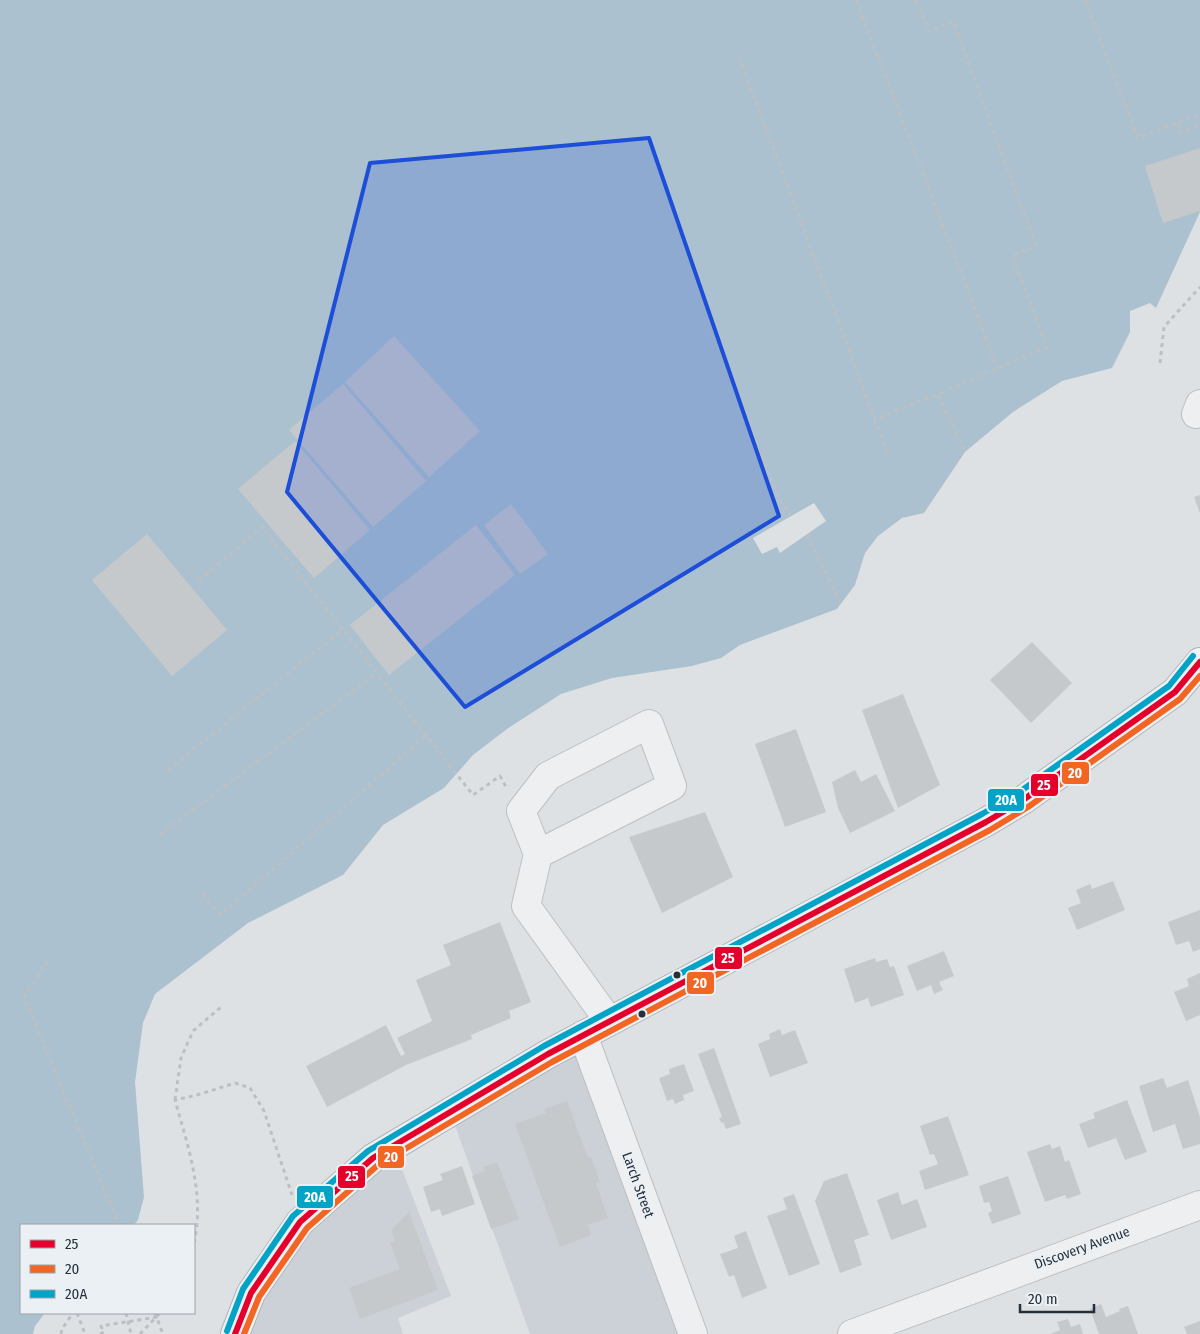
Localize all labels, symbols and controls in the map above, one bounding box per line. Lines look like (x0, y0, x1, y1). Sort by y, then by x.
line badge: 20 (1061, 761, 1090, 785)
text: 20 (1067, 765, 1082, 782)
line badge: 25 (1030, 773, 1059, 797)
text: 25 (1036, 777, 1051, 794)
line badge: 20A (987, 788, 1025, 812)
text: 20A (994, 792, 1017, 809)
line badge: 25 (714, 946, 743, 970)
text: 25 (720, 950, 735, 967)
unlabelled marker (672, 970, 682, 980)
line badge: 20 (686, 971, 715, 995)
text: 20 (692, 975, 707, 992)
unlabelled marker (637, 1009, 647, 1019)
line badge: 20 (377, 1145, 405, 1169)
text: 20 (383, 1149, 398, 1166)
street label: Larch Street (618, 1150, 658, 1221)
line badge: 25 (337, 1165, 366, 1189)
text: 25 (344, 1168, 359, 1185)
line badge: 20A (296, 1185, 334, 1209)
text: 20A (303, 1189, 326, 1206)
street label: Discovery Avenue (1032, 1223, 1132, 1273)
legend (20, 1224, 195, 1314)
text: 25 (65, 1235, 79, 1253)
text: 20 (65, 1260, 79, 1278)
scale bar (1020, 1282, 1094, 1314)
text: 20A (65, 1285, 87, 1303)
text: 20 m (1028, 1290, 1058, 1308)

